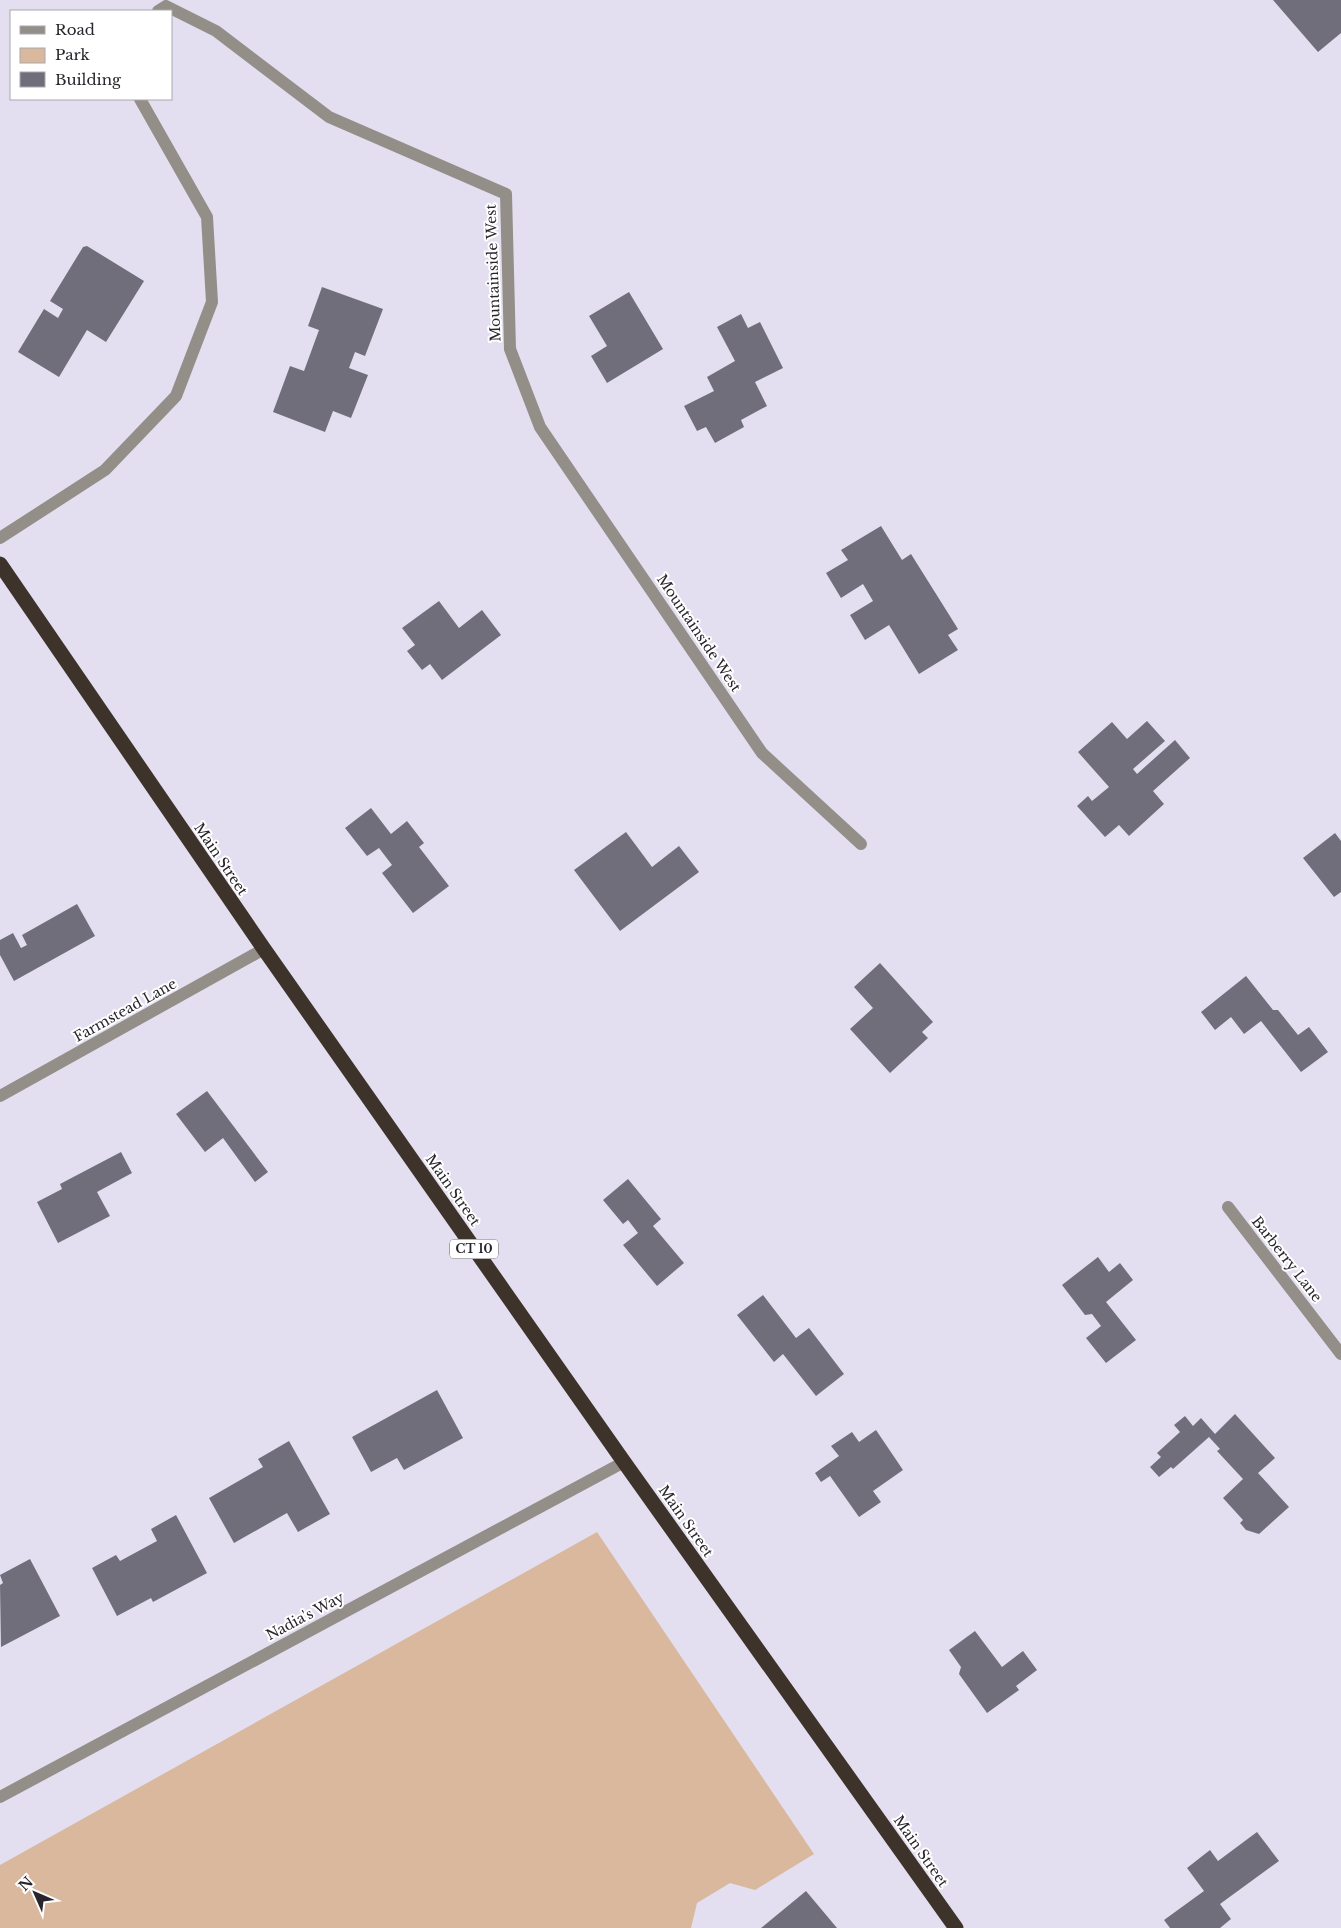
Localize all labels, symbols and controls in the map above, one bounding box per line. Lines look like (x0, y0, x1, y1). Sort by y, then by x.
legend (10, 10, 172, 100)
text: Road (55, 20, 95, 39)
text: Park (55, 45, 91, 64)
text: Building (55, 70, 122, 89)
street label: Mountainside West (482, 203, 504, 342)
street label: Mountainside West (653, 571, 745, 696)
street label: Main Street (190, 819, 252, 899)
street label: Farmstead Lane (70, 974, 180, 1046)
street label: Main Street (422, 1151, 485, 1230)
street label: Barberry Lane (1248, 1213, 1326, 1305)
road number: CT 10 (450, 1240, 498, 1258)
street label: Main Street (655, 1482, 718, 1561)
street label: Nadia's Way (263, 1588, 347, 1644)
street label: Main Street (890, 1812, 953, 1891)
north arrow (10, 1868, 60, 1918)
text: N (15, 1873, 37, 1895)

